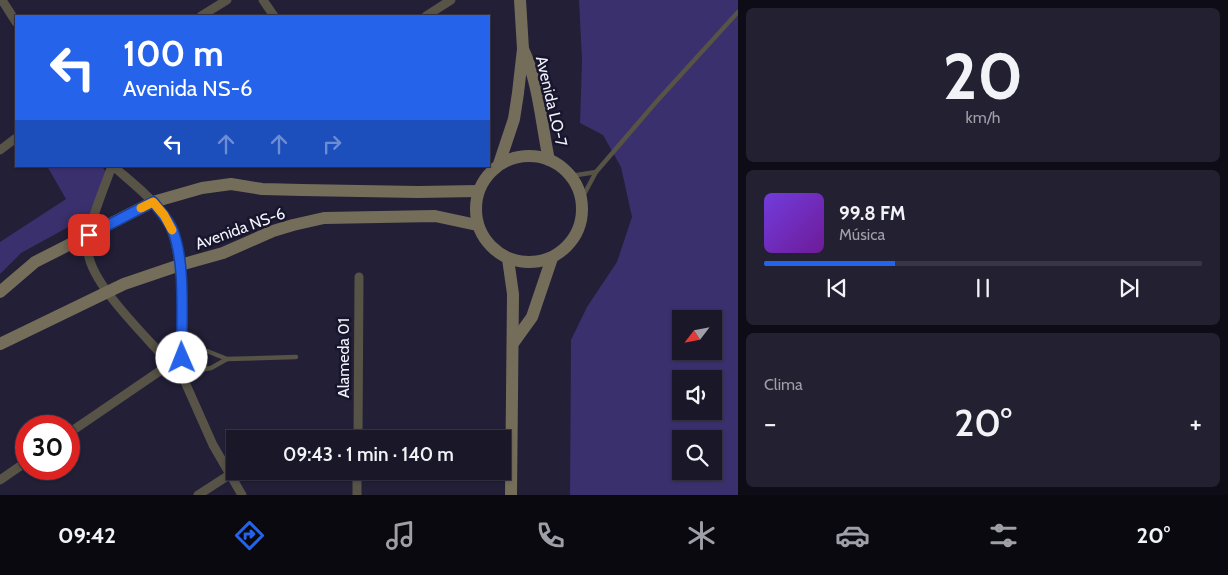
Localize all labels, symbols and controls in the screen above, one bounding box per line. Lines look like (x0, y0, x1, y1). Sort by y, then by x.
text: 100 m (123, 32, 224, 75)
icon: left (40, 35, 105, 100)
text: 20 (943, 36, 1023, 115)
street label: Avenida LO-7 (532, 54, 571, 148)
text: Avenida NS-6 (123, 75, 253, 102)
text: km/h (965, 108, 1001, 127)
icon: left (159, 130, 187, 158)
icon: ahead (212, 130, 240, 158)
icon: ahead (265, 130, 293, 158)
icon: right (318, 130, 346, 158)
text: 99.8 FM (839, 202, 906, 225)
street label: Avenida NS-6 (193, 203, 288, 254)
pin (68, 214, 110, 256)
icon: arrive (75, 221, 103, 249)
text: Música (839, 225, 885, 244)
icon: previous (823, 274, 851, 302)
icon: pause (969, 274, 997, 302)
icon: next (1115, 274, 1143, 302)
north arrow (672, 310, 722, 360)
map controls (672, 310, 722, 480)
street label: Alameda 01 (334, 318, 353, 398)
position arrow (155, 331, 207, 383)
button: sound (672, 370, 722, 420)
text: Clima (764, 375, 803, 394)
text: 20° (954, 399, 1012, 446)
text: − (764, 406, 776, 440)
text: + (1190, 406, 1202, 440)
speed limit sign: 30 (15, 415, 80, 480)
button: search (672, 430, 722, 480)
text: 09:43 · 1 min · 140 m (283, 443, 454, 466)
icon: directions (232, 518, 267, 553)
icon: music (383, 518, 418, 553)
icon: phone (533, 518, 568, 553)
icon: climate (684, 518, 719, 553)
icon: car (835, 518, 870, 553)
icon: filters (986, 518, 1021, 553)
text: 09:42 (58, 522, 116, 549)
text: 20° (1137, 522, 1170, 549)

